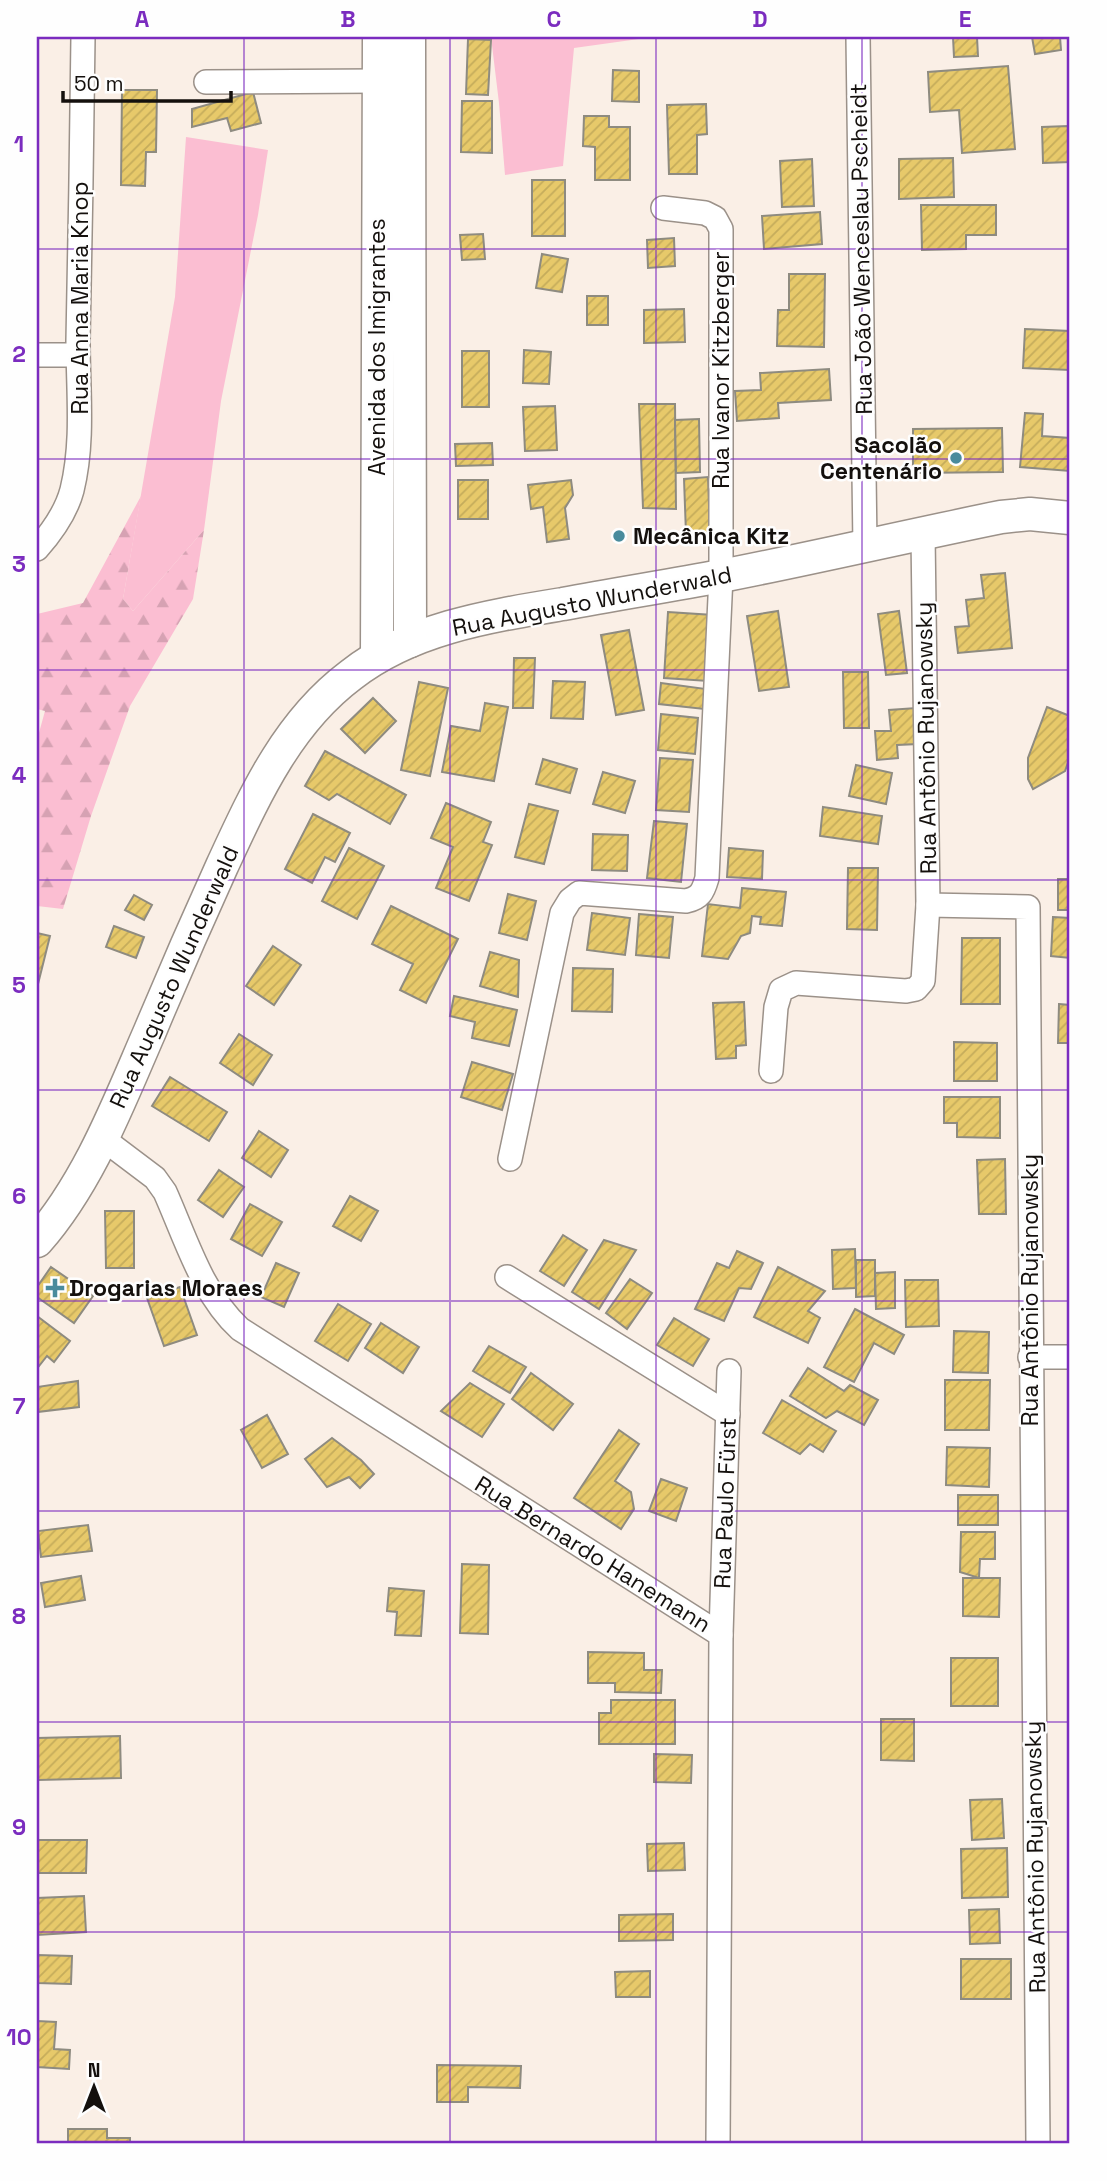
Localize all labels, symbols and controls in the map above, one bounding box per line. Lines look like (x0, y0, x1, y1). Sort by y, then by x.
text: A (135, 4, 150, 34)
text: B (340, 4, 356, 34)
text: C (547, 4, 561, 34)
text: D (752, 4, 768, 34)
text: E (959, 4, 971, 34)
scale bar (63, 60, 231, 104)
text: 50 m (74, 70, 124, 97)
street label: Rua João Wenceslau Pscheidt (843, 83, 879, 415)
text: 1 (14, 129, 24, 159)
street label: Rua Anna Maria Knop (65, 182, 95, 414)
street label: Avenida dos Imigrantes (362, 218, 392, 476)
street label: Rua Ivanor Kitzberger (706, 251, 736, 489)
text: 2 (12, 339, 26, 369)
place label: Sacolão Centenário (820, 430, 942, 486)
marker: Sacolão Centenário (948, 450, 964, 466)
place label: Mecânica Kitz (633, 521, 789, 551)
marker: Mecânica Kitz (611, 528, 627, 544)
text: 3 (12, 549, 26, 579)
street label: Rua Augusto Wunderwald (450, 559, 734, 643)
street label: Rua Antônio Rujanowsky (909, 602, 943, 874)
text: 4 (12, 760, 27, 790)
street label: Rua Augusto Wunderwald (103, 841, 245, 1113)
text: 5 (12, 970, 26, 1000)
street label: Rua Antônio Rujanowsky (1015, 1154, 1045, 1426)
text: 6 (12, 1181, 26, 1211)
place label: Drogarias Moraes (69, 1273, 263, 1303)
marker: Drogarias Moraes (47, 1280, 63, 1296)
text: 7 (13, 1391, 26, 1421)
street label: Rua Paulo Fürst (707, 1417, 743, 1589)
street label: Rua Bernardo Hanemann (469, 1469, 717, 1639)
text: 8 (12, 1601, 26, 1631)
street label: Rua Antônio Rujanowsky (1018, 1721, 1052, 1993)
text: 9 (12, 1812, 26, 1842)
text: 10 (6, 2022, 32, 2052)
north arrow (60, 2052, 130, 2122)
text: N (88, 2058, 100, 2083)

